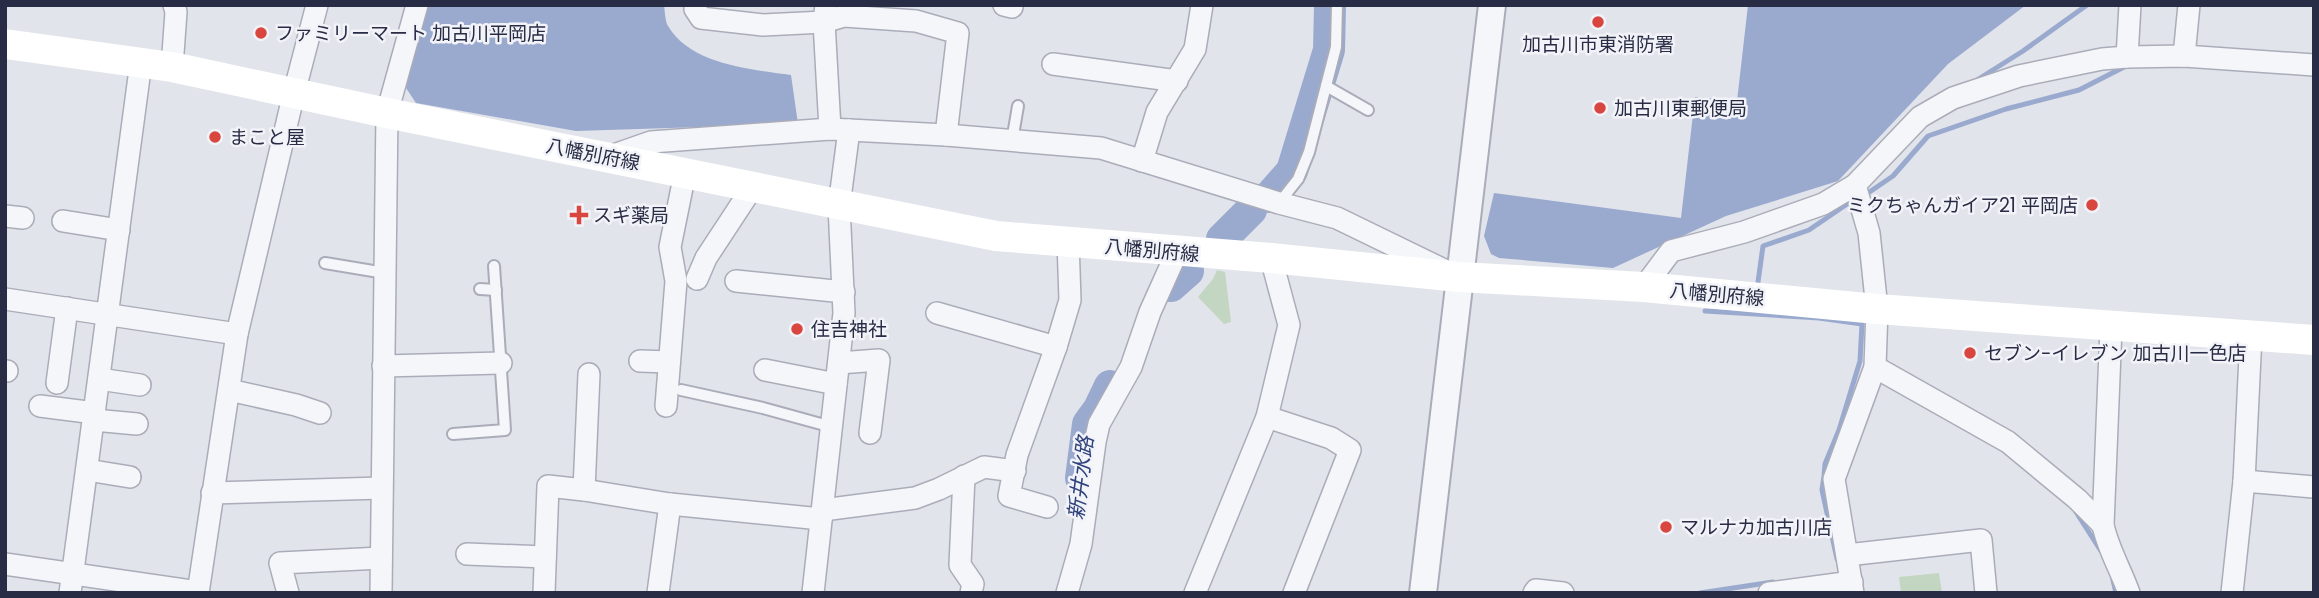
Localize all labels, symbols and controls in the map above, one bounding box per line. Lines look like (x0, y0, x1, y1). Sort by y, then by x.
marker: 加古川市東消防署 (1590, 14, 1606, 30)
place label: ファミリーマート 加古川平岡店 (275, 20, 546, 47)
marker: ファミリーマート 加古川平岡店 (253, 25, 269, 41)
place label: 加古川市東消防署 (1522, 31, 1674, 58)
place label: 加古川東郵便局 (1614, 95, 1747, 122)
marker: 加古川東郵便局 (1592, 100, 1608, 116)
place label: まこと屋 (229, 124, 305, 151)
marker: まこと屋 (207, 129, 223, 145)
street label: 八幡別府線 (544, 132, 642, 177)
place label: ミクちゃんガイア21 平岡店 (1847, 192, 2078, 219)
marker: ミクちゃんガイア21 平岡店 (2084, 197, 2100, 213)
place label: スギ薬局 (593, 202, 669, 229)
marker: スギ薬局 (571, 207, 587, 223)
street label: 八幡別府線 (1103, 233, 1200, 268)
street label: 八幡別府線 (1668, 277, 1765, 312)
place label: 住吉神社 (811, 316, 887, 343)
marker: 住吉神社 (789, 321, 805, 337)
place label: セブン-イレブン 加古川一色店 (1984, 340, 2247, 367)
marker: セブン-イレブン 加古川一色店 (1962, 345, 1978, 361)
water label: 新井水路 (1061, 433, 1100, 521)
place label: マルナカ加古川店 (1680, 514, 1832, 541)
marker: マルナカ加古川店 (1658, 519, 1674, 535)

